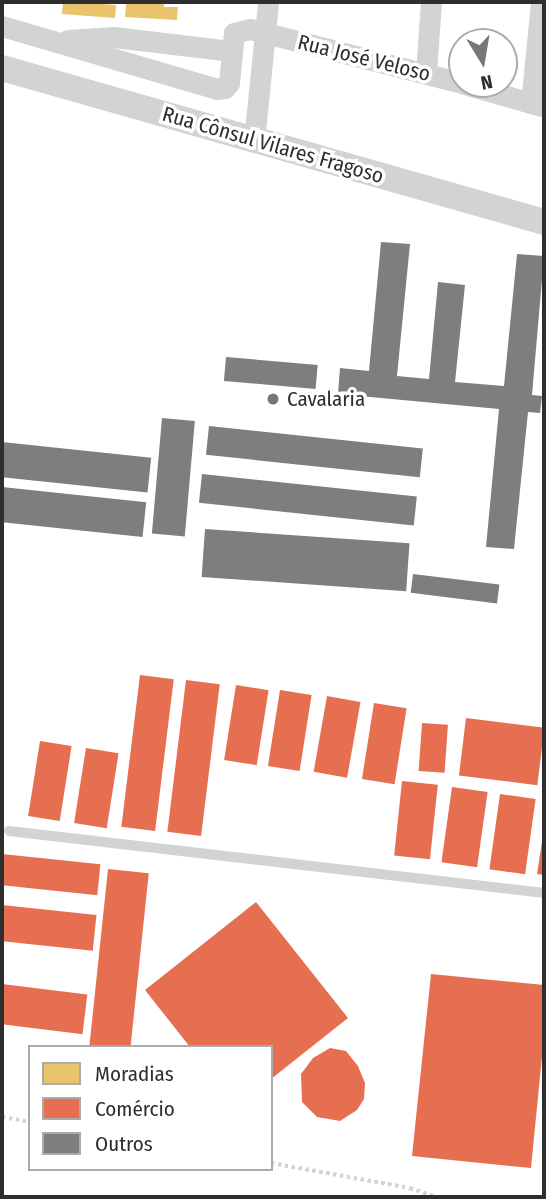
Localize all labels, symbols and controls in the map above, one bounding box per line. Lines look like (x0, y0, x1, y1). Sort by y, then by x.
north arrow (448, 28, 518, 98)
street label: Rua José Veloso (295, 29, 433, 87)
text: N (479, 70, 495, 95)
street label: Rua Cônsul Vilares Fragoso (159, 101, 387, 189)
place label: Cavalaria (287, 386, 365, 412)
marker: Cavalaria (265, 391, 281, 407)
legend (28, 1045, 273, 1171)
text: Moradias (95, 1061, 174, 1087)
text: Comércio (95, 1096, 175, 1122)
text: Outros (95, 1131, 153, 1157)

